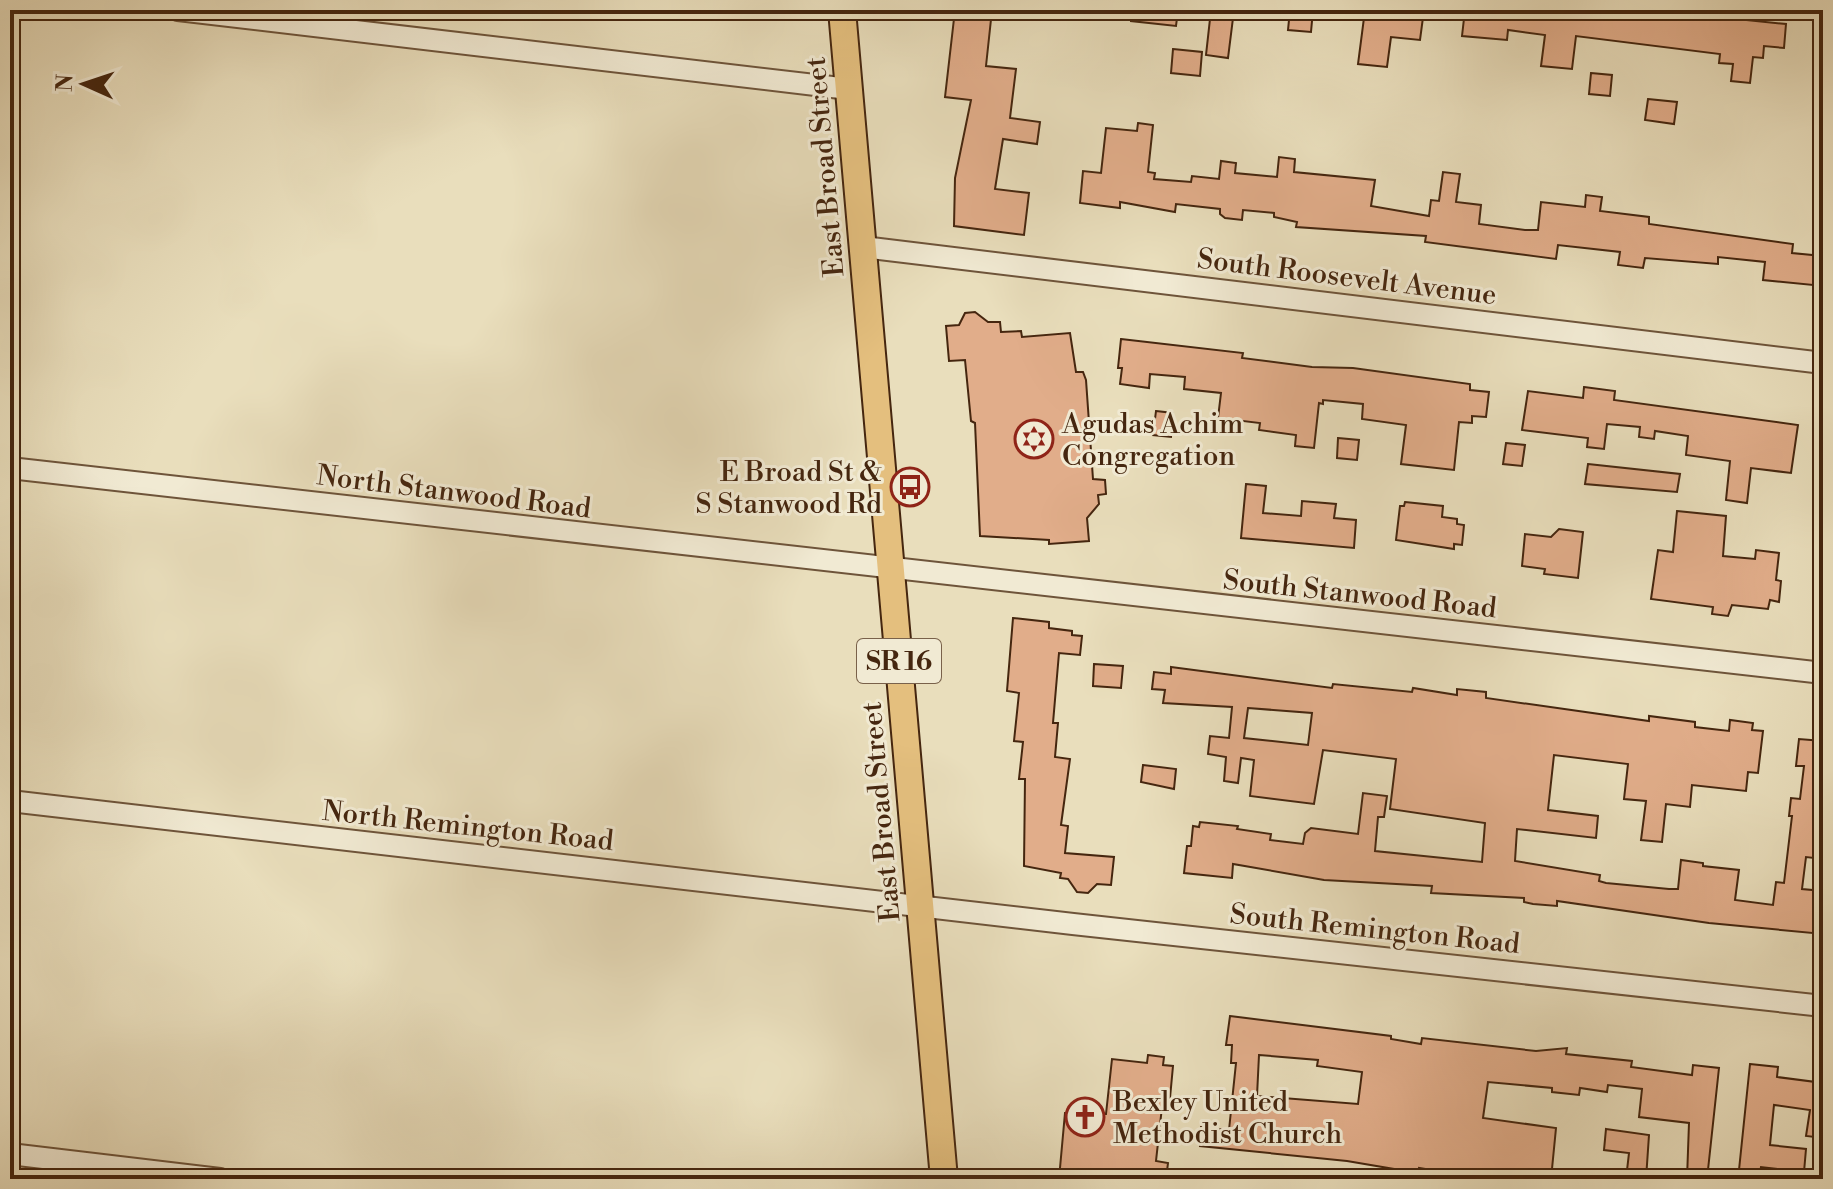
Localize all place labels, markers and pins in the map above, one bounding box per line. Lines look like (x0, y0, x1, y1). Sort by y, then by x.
place label: Agudas Achim Congregation (1061, 407, 1243, 474)
synagogue icon: Agudas Achim Congregation (1013, 418, 1055, 460)
place label: E Broad St & S Stanwood Rd (695, 455, 883, 522)
bus stop icon: E Broad St & S Stanwood Rd (889, 466, 931, 508)
place label: Bexley United Methodist Church (1112, 1085, 1342, 1152)
church icon: Bexley United Methodist Church (1064, 1096, 1106, 1138)

